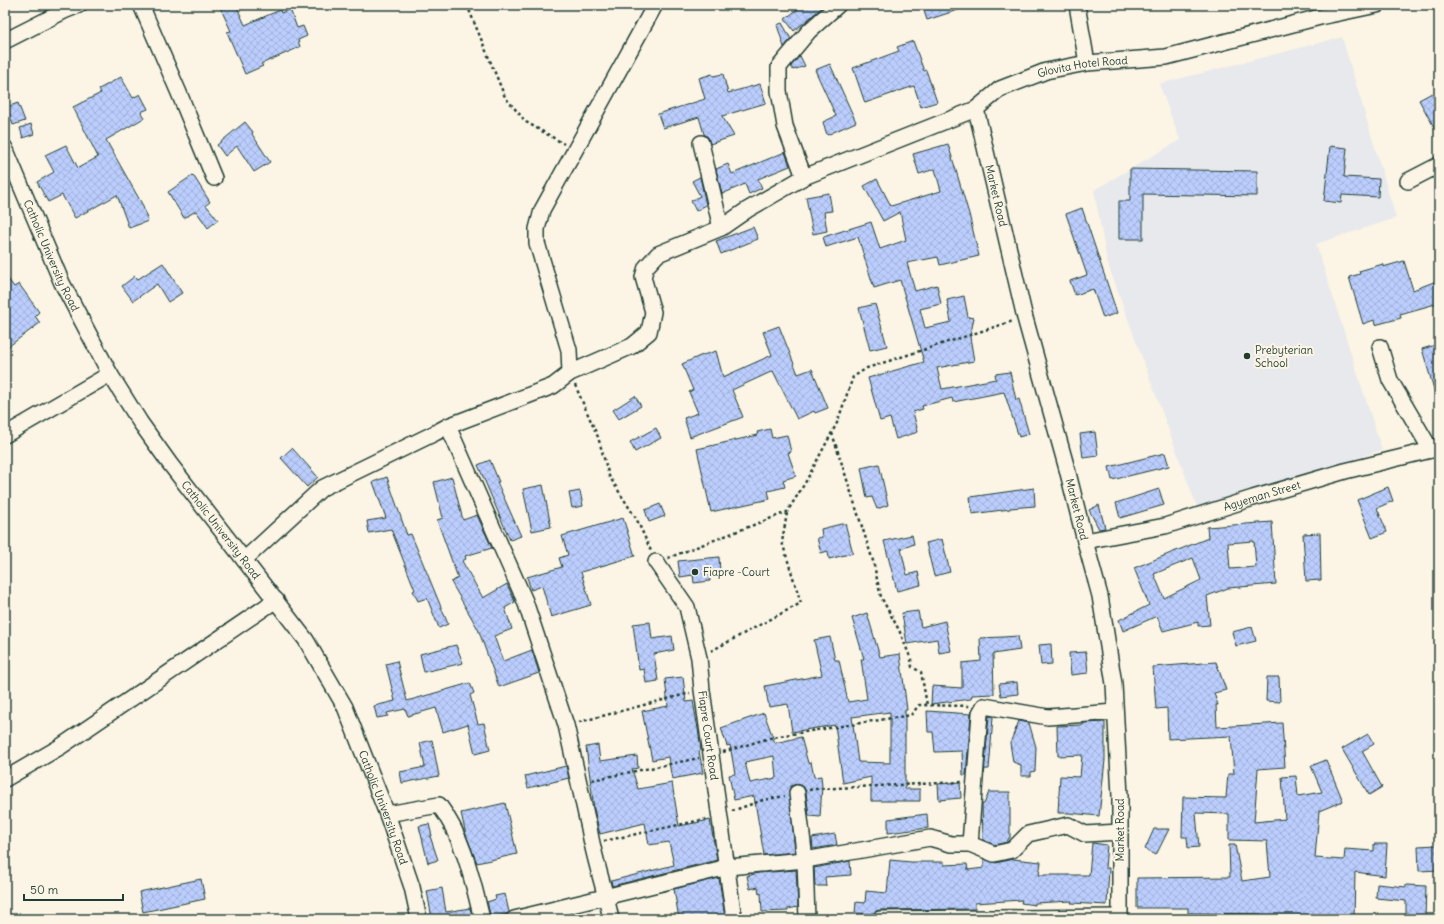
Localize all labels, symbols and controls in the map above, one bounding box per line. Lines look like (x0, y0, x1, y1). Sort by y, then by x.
street label: Glovita Hotel Road (1035, 53, 1129, 81)
street label: Market Road (982, 163, 1010, 229)
street label: Catholic University Road (21, 197, 83, 314)
place label: Prebyterian School (1255, 343, 1313, 370)
marker: Prebyterian School (1242, 351, 1252, 361)
street label: Market Road (1063, 477, 1092, 542)
street label: Agyeman Street (1222, 477, 1302, 514)
street label: Catholic University Road (178, 478, 264, 582)
place label: Fiapre -Court (703, 565, 770, 579)
marker: Fiapre -Court (690, 567, 700, 577)
street label: Fiapre Court Road (695, 690, 722, 782)
street label: Catholic University Road (356, 748, 411, 867)
street label: Market Road (1113, 798, 1127, 862)
scale bar (24, 876, 123, 902)
text: 50 m (30, 882, 59, 897)

